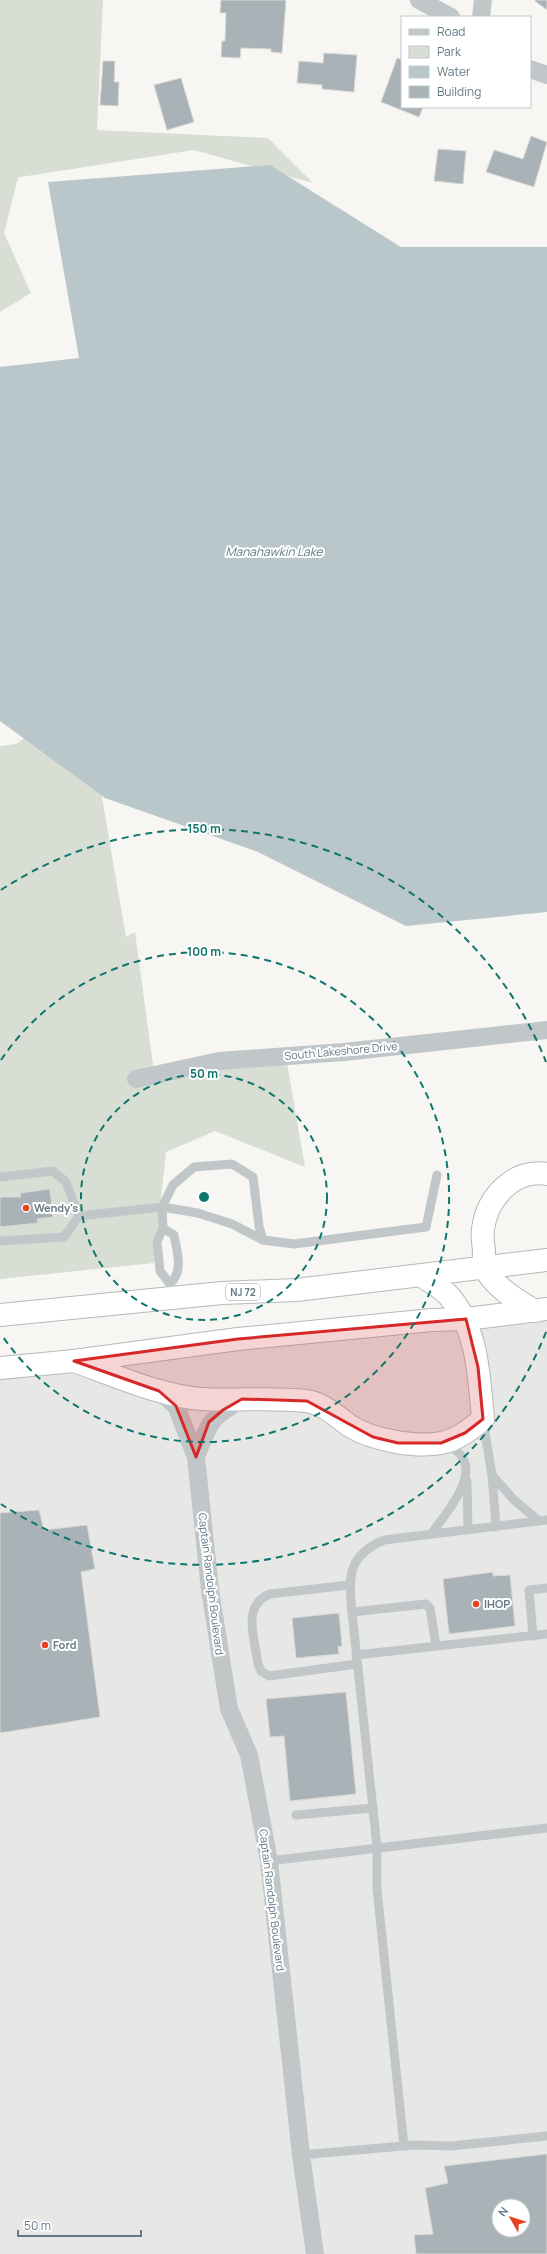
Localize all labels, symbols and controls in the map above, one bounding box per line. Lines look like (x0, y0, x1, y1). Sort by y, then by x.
legend (401, 16, 531, 108)
text: Road (437, 23, 465, 40)
text: Park (437, 43, 462, 60)
text: Water (437, 63, 471, 80)
text: Building (437, 83, 481, 100)
water label: Manahawkin Lake (225, 543, 324, 560)
text: 150 m (187, 820, 221, 837)
text: 100 m (187, 943, 221, 960)
street label: South Lakeshore Drive (284, 1038, 399, 1063)
text: 50 m (190, 1065, 218, 1082)
centre of rings (197, 1190, 211, 1204)
place label: Wendy's (34, 1200, 78, 1215)
marker: Wendy's (21, 1203, 31, 1213)
road number: NJ 72 (226, 1284, 260, 1300)
street label: Captain Randolph Boulevard (195, 1512, 228, 1656)
place label: IHOP (484, 1596, 510, 1611)
marker: IHOP (471, 1599, 481, 1609)
place label: Ford (53, 1637, 77, 1652)
marker: Ford (40, 1640, 50, 1650)
street label: Captain Randolph Boulevard (256, 1828, 289, 1972)
north arrow (491, 2198, 531, 2238)
text: N (495, 2204, 511, 2219)
scale bar (18, 2212, 141, 2238)
text: 50 m (24, 2217, 51, 2234)

